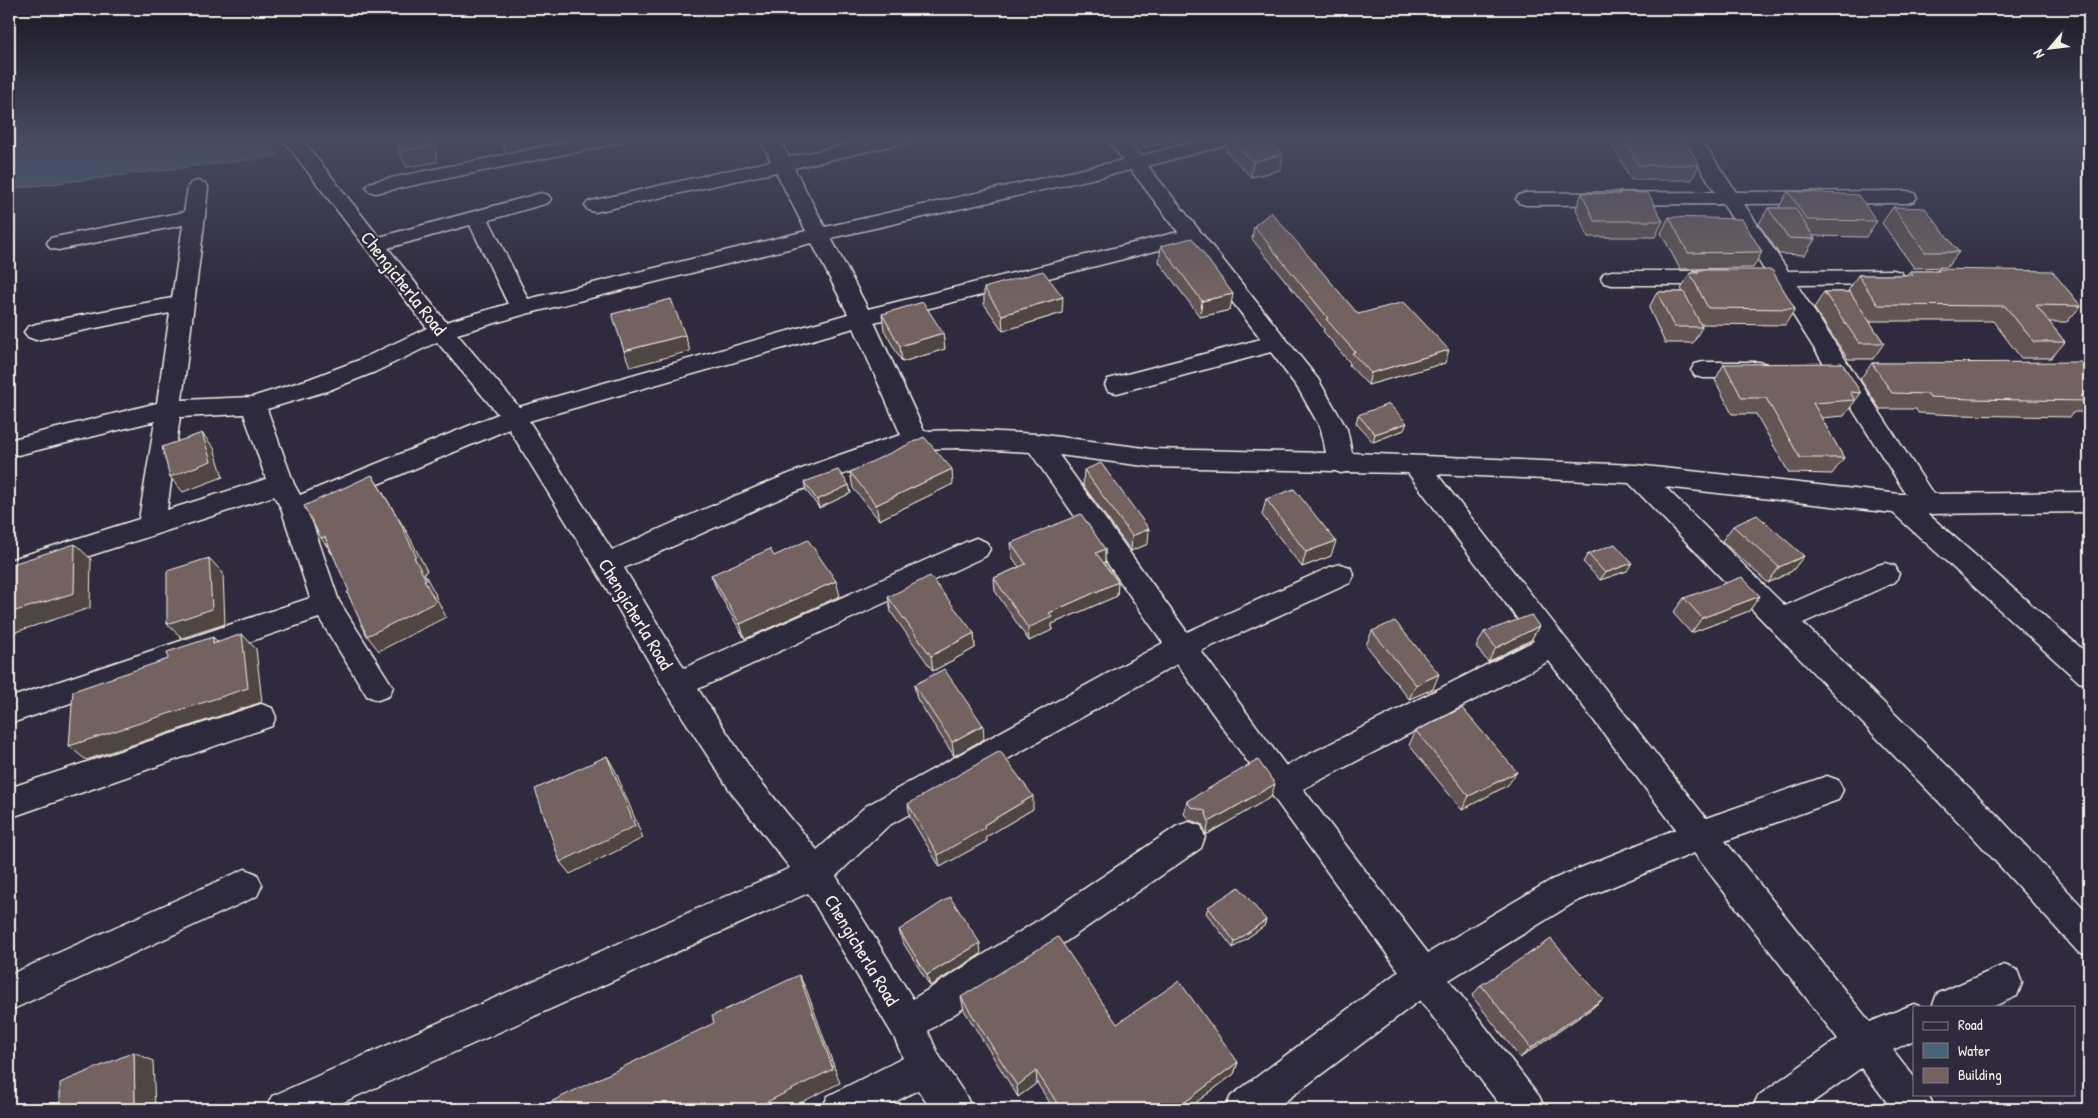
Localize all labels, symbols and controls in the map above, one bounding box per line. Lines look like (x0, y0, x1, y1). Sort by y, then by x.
north arrow (2026, 22, 2076, 72)
text: N (2028, 46, 2048, 62)
street label: Chengicherla Road (355, 226, 453, 341)
street label: Chengicherla Road (593, 554, 680, 675)
street label: Chengicherla Road (819, 890, 906, 1011)
legend (1913, 1006, 2076, 1096)
text: Road (1958, 1014, 1983, 1035)
text: Water (1958, 1040, 1990, 1061)
text: Building (1958, 1064, 2002, 1085)

